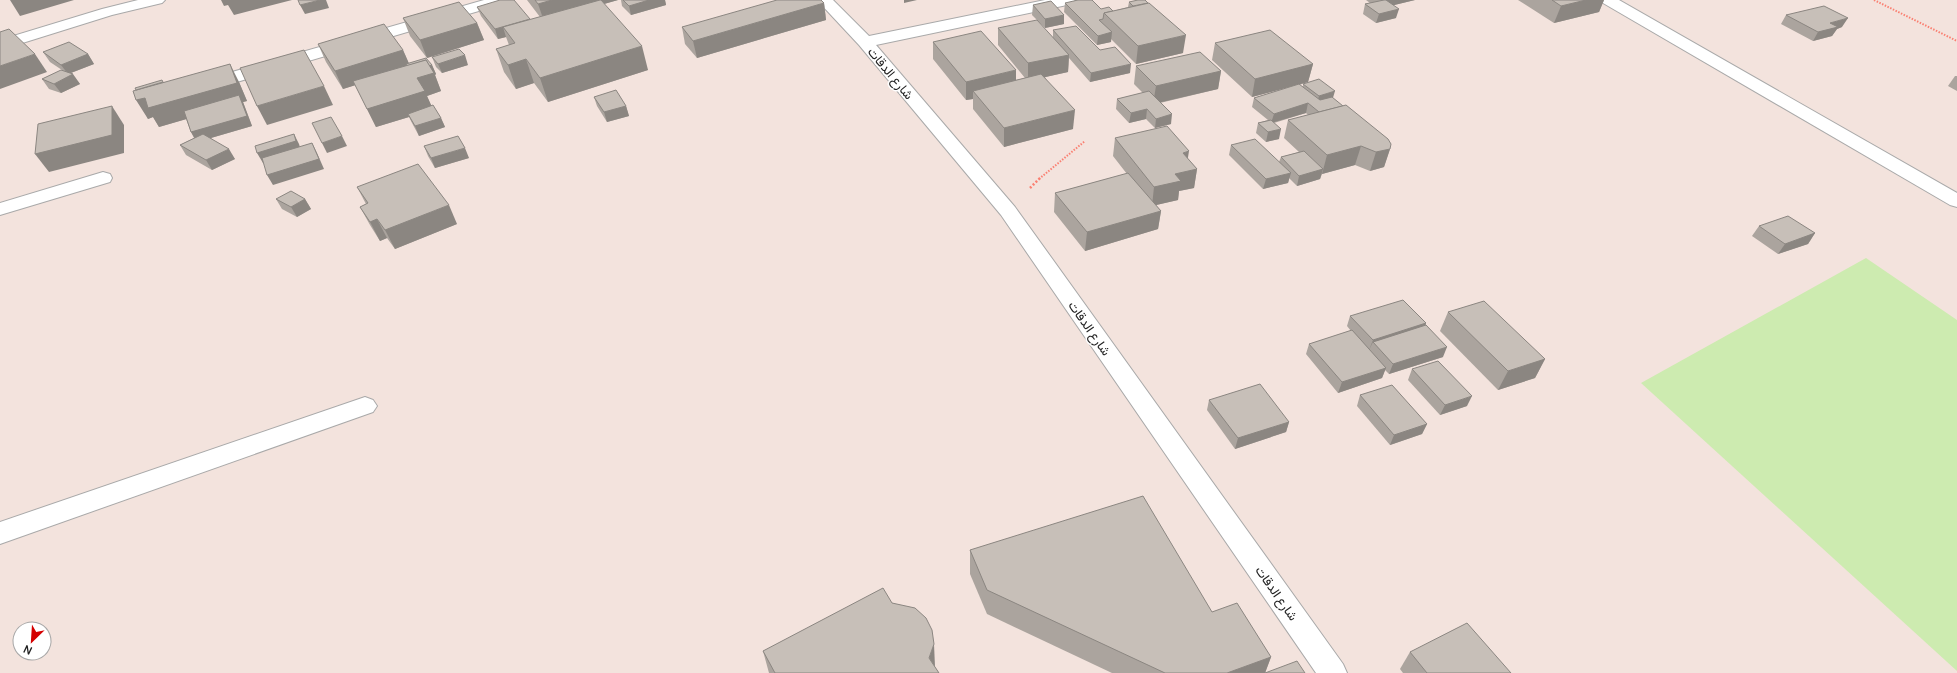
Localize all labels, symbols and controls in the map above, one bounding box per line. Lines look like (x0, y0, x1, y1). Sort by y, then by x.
street label: شارع الدقات (863, 43, 918, 104)
street label: شارع الدقات (1064, 297, 1115, 360)
street label: شارع الدقات (1251, 562, 1302, 625)
north arrow (12, 621, 52, 661)
text: N (21, 642, 34, 659)

